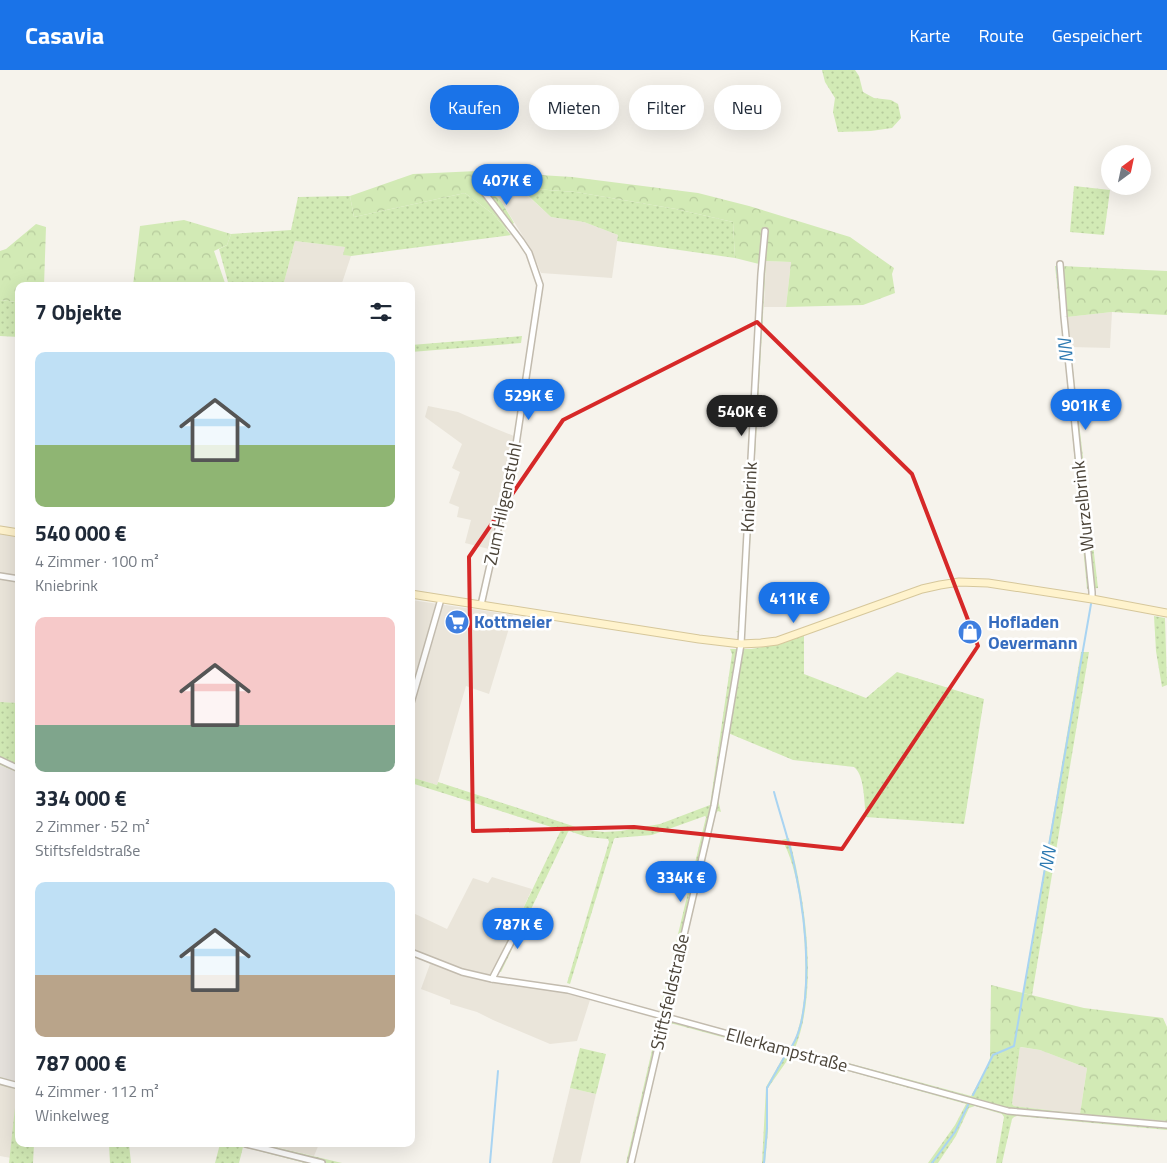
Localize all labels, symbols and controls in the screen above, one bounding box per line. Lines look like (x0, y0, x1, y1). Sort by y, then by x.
text: Casavia (25, 17, 104, 53)
text: Karte (909, 22, 950, 49)
text: Route (978, 22, 1024, 49)
text: Gespeichert (1052, 22, 1142, 49)
chip: Kaufen (430, 85, 519, 130)
chip: Mieten (529, 85, 619, 130)
chip: Filter (629, 85, 704, 130)
chip: Neu (714, 85, 781, 130)
north arrow (1101, 145, 1151, 195)
map controls (1101, 145, 1151, 195)
pin: 407K € (466, 164, 548, 206)
text: 407K € (483, 168, 531, 192)
text: 7 Objekte (35, 296, 122, 328)
icon: filters (367, 298, 395, 326)
water label: NN (1049, 336, 1080, 364)
pin: 529K € (488, 378, 570, 421)
text: 529K € (505, 383, 553, 407)
icon: home (170, 385, 260, 475)
pin: 901K € (1045, 388, 1127, 431)
text: 901K € (1062, 393, 1110, 417)
pin: 540K € (701, 394, 783, 437)
text: 540K € (718, 399, 766, 423)
street label: Zum Hilgenstuhl (476, 440, 529, 568)
street label: Wurzelbrink (1064, 459, 1101, 553)
street label: Kniebrink (733, 461, 764, 533)
text: 540 000 € (35, 517, 127, 549)
text: 4 Zimmer · 100 m² (35, 549, 159, 573)
text: Kniebrink (35, 573, 98, 597)
pin: 411K € (753, 582, 835, 624)
text: 411K € (770, 586, 818, 610)
place label: Kottmeier (474, 608, 552, 635)
place label: Hofladen Oevermann (988, 608, 1078, 656)
supermarket icon: Kottmeier (444, 609, 470, 635)
shop icon: Hofladen Oevermann (957, 619, 983, 645)
icon: home (170, 650, 260, 740)
text: 334 000 € (35, 782, 127, 814)
text: 2 Zimmer · 52 m² (35, 814, 150, 838)
text: Stiftsfeldstraße (35, 838, 140, 862)
water label: NN (1030, 843, 1063, 873)
pin: 334K € (640, 860, 722, 903)
text: 334K € (657, 865, 705, 889)
pin: 787K € (477, 908, 559, 950)
text: 787K € (494, 912, 542, 936)
icon: home (170, 915, 260, 1005)
street label: Stiftsfeldstraße (643, 931, 696, 1053)
street label: Ellerkampstraße (723, 1020, 851, 1079)
text: 787 000 € (35, 1047, 127, 1079)
text: 4 Zimmer · 112 m² (35, 1079, 159, 1103)
text: Winkelweg (35, 1103, 109, 1127)

